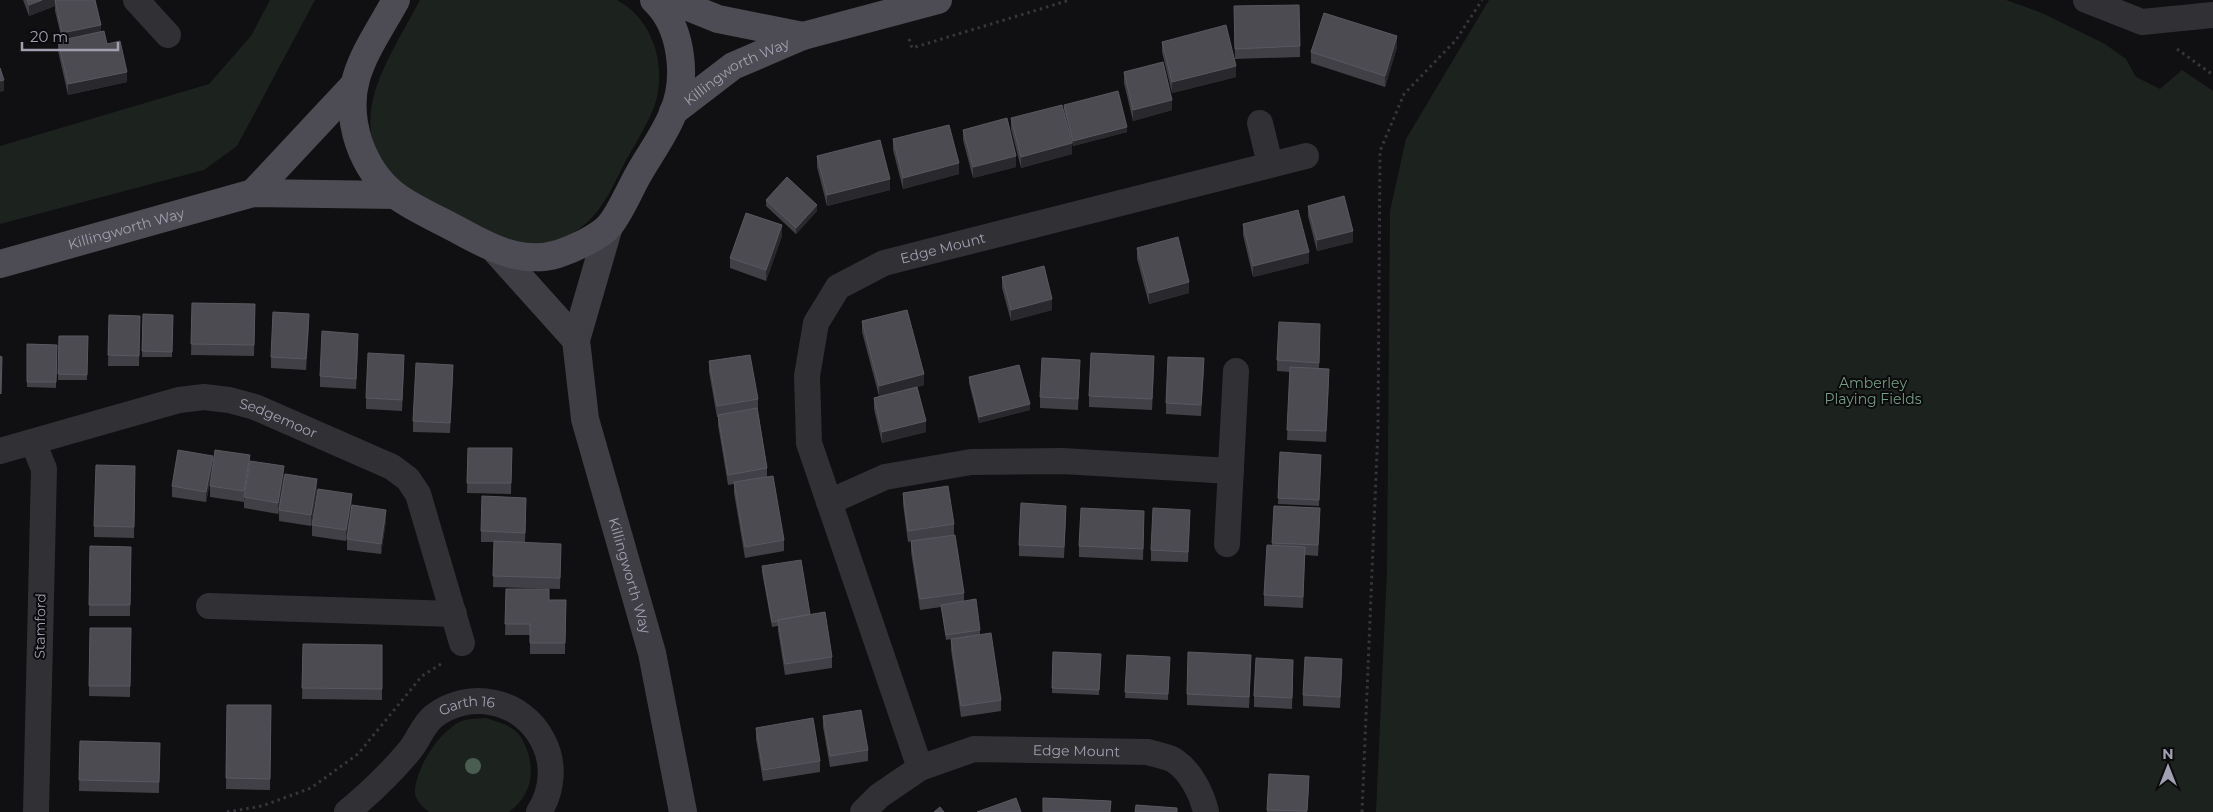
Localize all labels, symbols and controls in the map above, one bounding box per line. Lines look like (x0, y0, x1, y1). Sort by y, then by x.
scale bar (22, 20, 119, 52)
text: 20 m (30, 27, 68, 46)
street label: Killingworth Way (680, 34, 792, 109)
street label: Killingworth Way (66, 204, 187, 253)
street label: Edge Mount (898, 229, 988, 268)
park label: Amberley Playing Fields (1824, 374, 1922, 408)
street label: Sedgemoor (237, 394, 320, 442)
street label: Killingworth Way (605, 515, 655, 636)
street label: Stamford (30, 593, 50, 659)
street label: Garth 16 (436, 692, 497, 720)
street label: Edge Mount (1033, 741, 1121, 761)
north arrow (2143, 742, 2193, 792)
text: N (2162, 745, 2174, 763)

